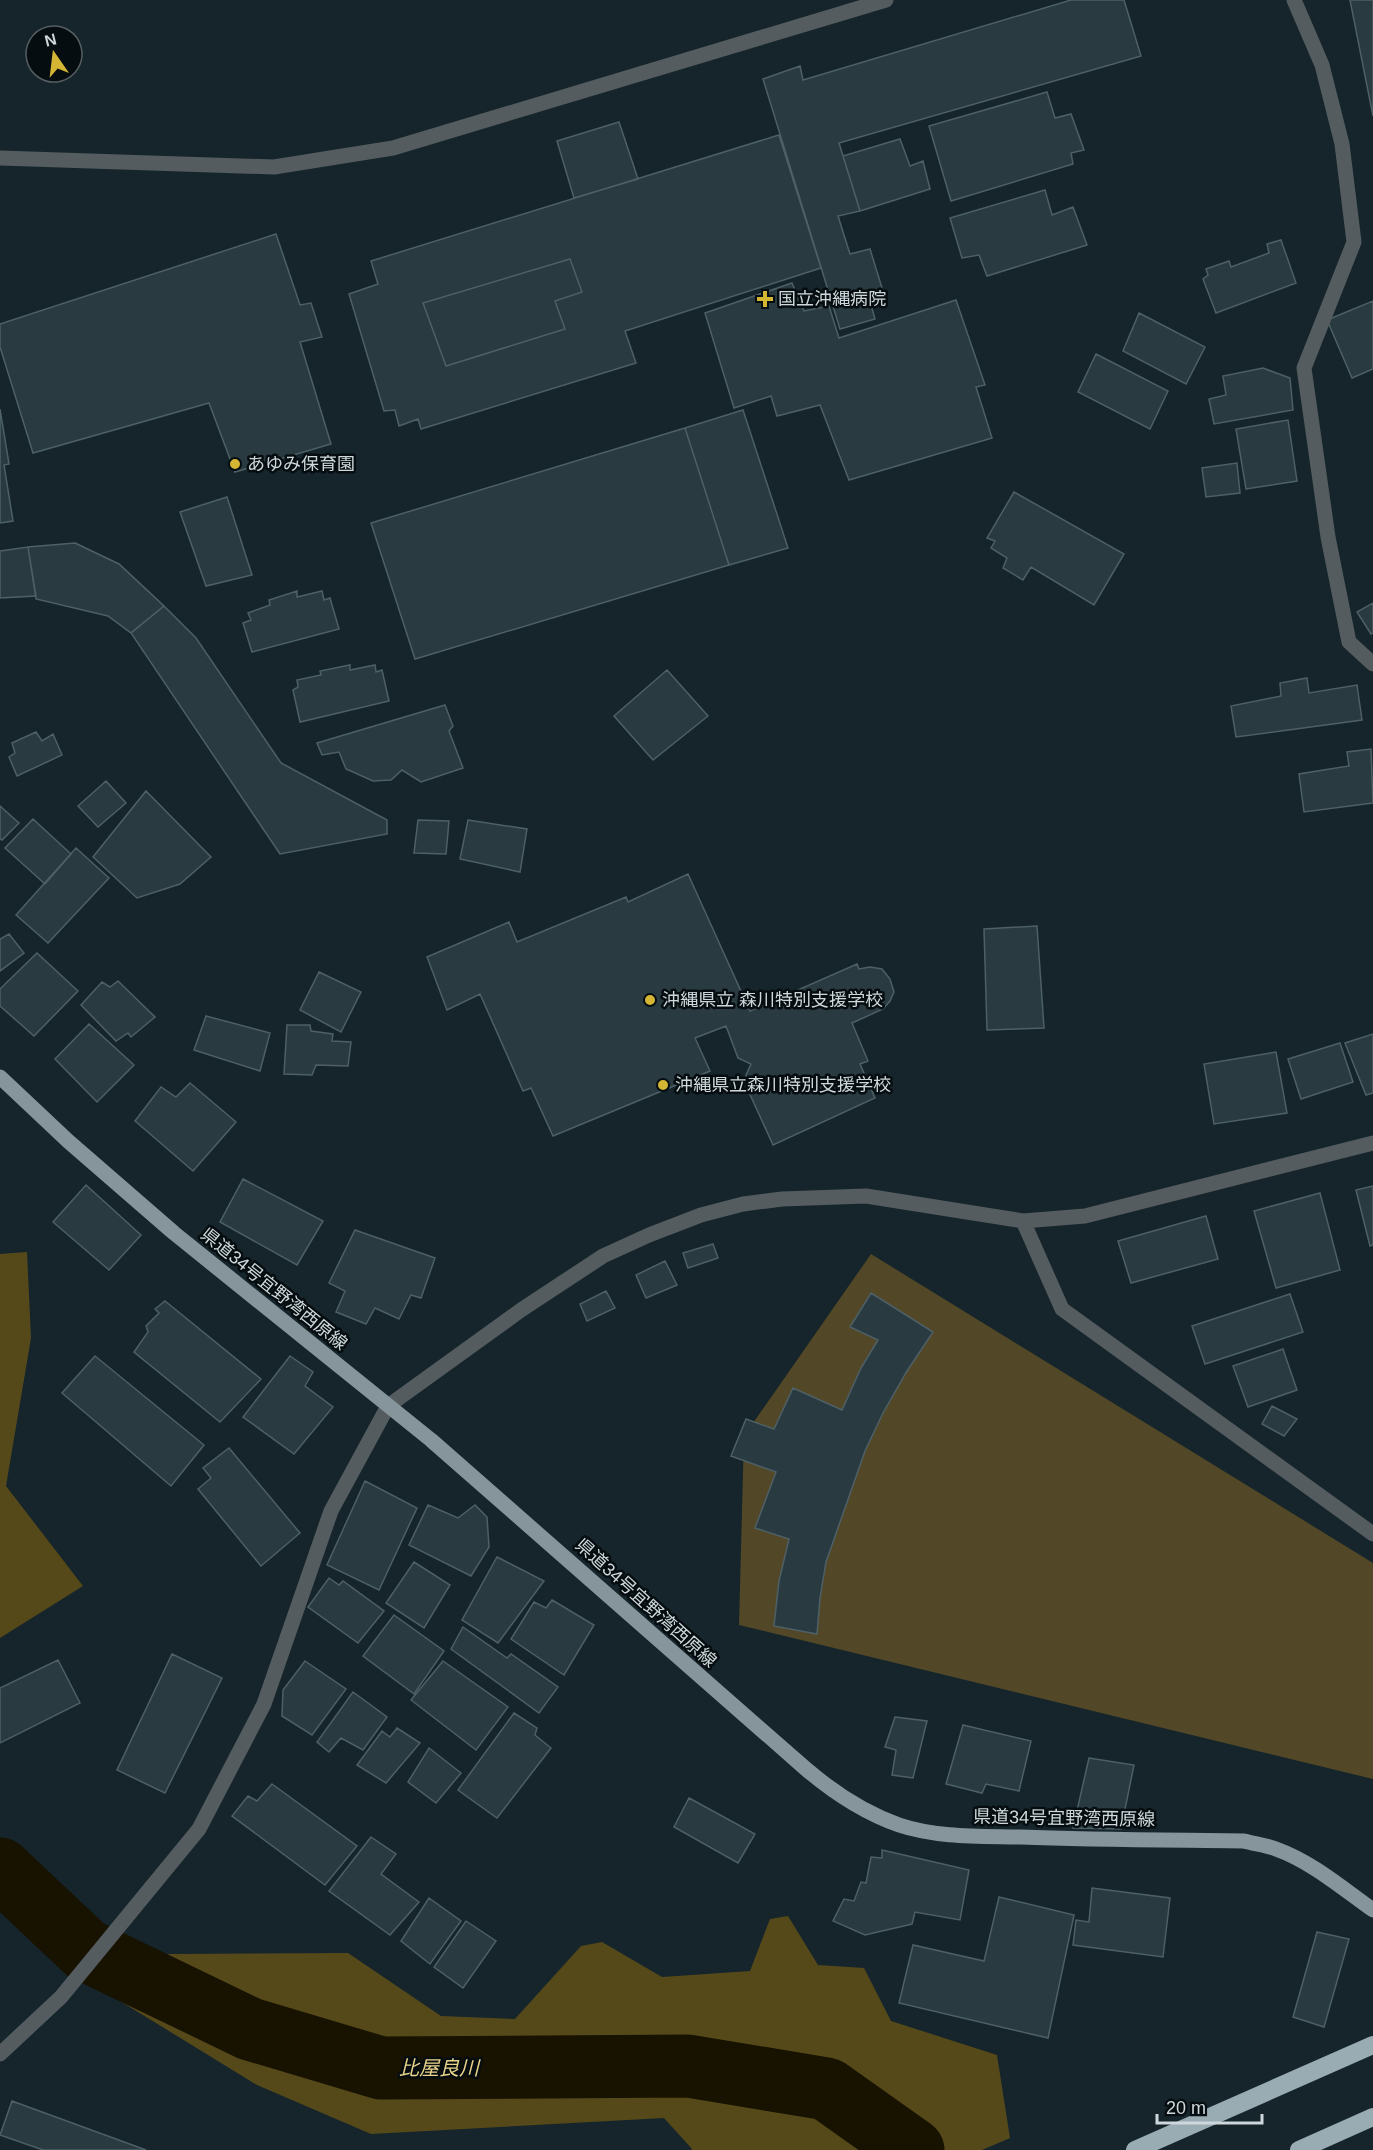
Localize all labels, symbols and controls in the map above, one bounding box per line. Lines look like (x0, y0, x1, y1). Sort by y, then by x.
north arrow (24, 24, 84, 84)
text: N (43, 30, 58, 50)
place label: 国立沖縄病院 (778, 289, 886, 309)
marker: 国立沖縄病院 (756, 290, 774, 308)
place label: あゆみ保育園 (247, 454, 355, 474)
marker: あゆみ保育園 (228, 457, 242, 471)
place label: 沖縄県立 森川特別支援学校 (662, 990, 883, 1010)
marker: 沖縄県立 森川特別支援学校 (643, 993, 657, 1007)
place label: 沖縄県立森川特別支援学校 (675, 1075, 891, 1095)
marker: 沖縄県立森川特別支援学校 (656, 1078, 670, 1092)
street label: 県道34号宜野湾西原線 (197, 1224, 351, 1354)
street label: 県道34号宜野湾西原線 (572, 1535, 720, 1671)
street label: 県道34号宜野湾西原線 (973, 1806, 1155, 1830)
water label: 比屋良川 (399, 2057, 481, 2079)
scale bar (1157, 2087, 1262, 2125)
text: 20 m (1166, 2098, 1206, 2118)

